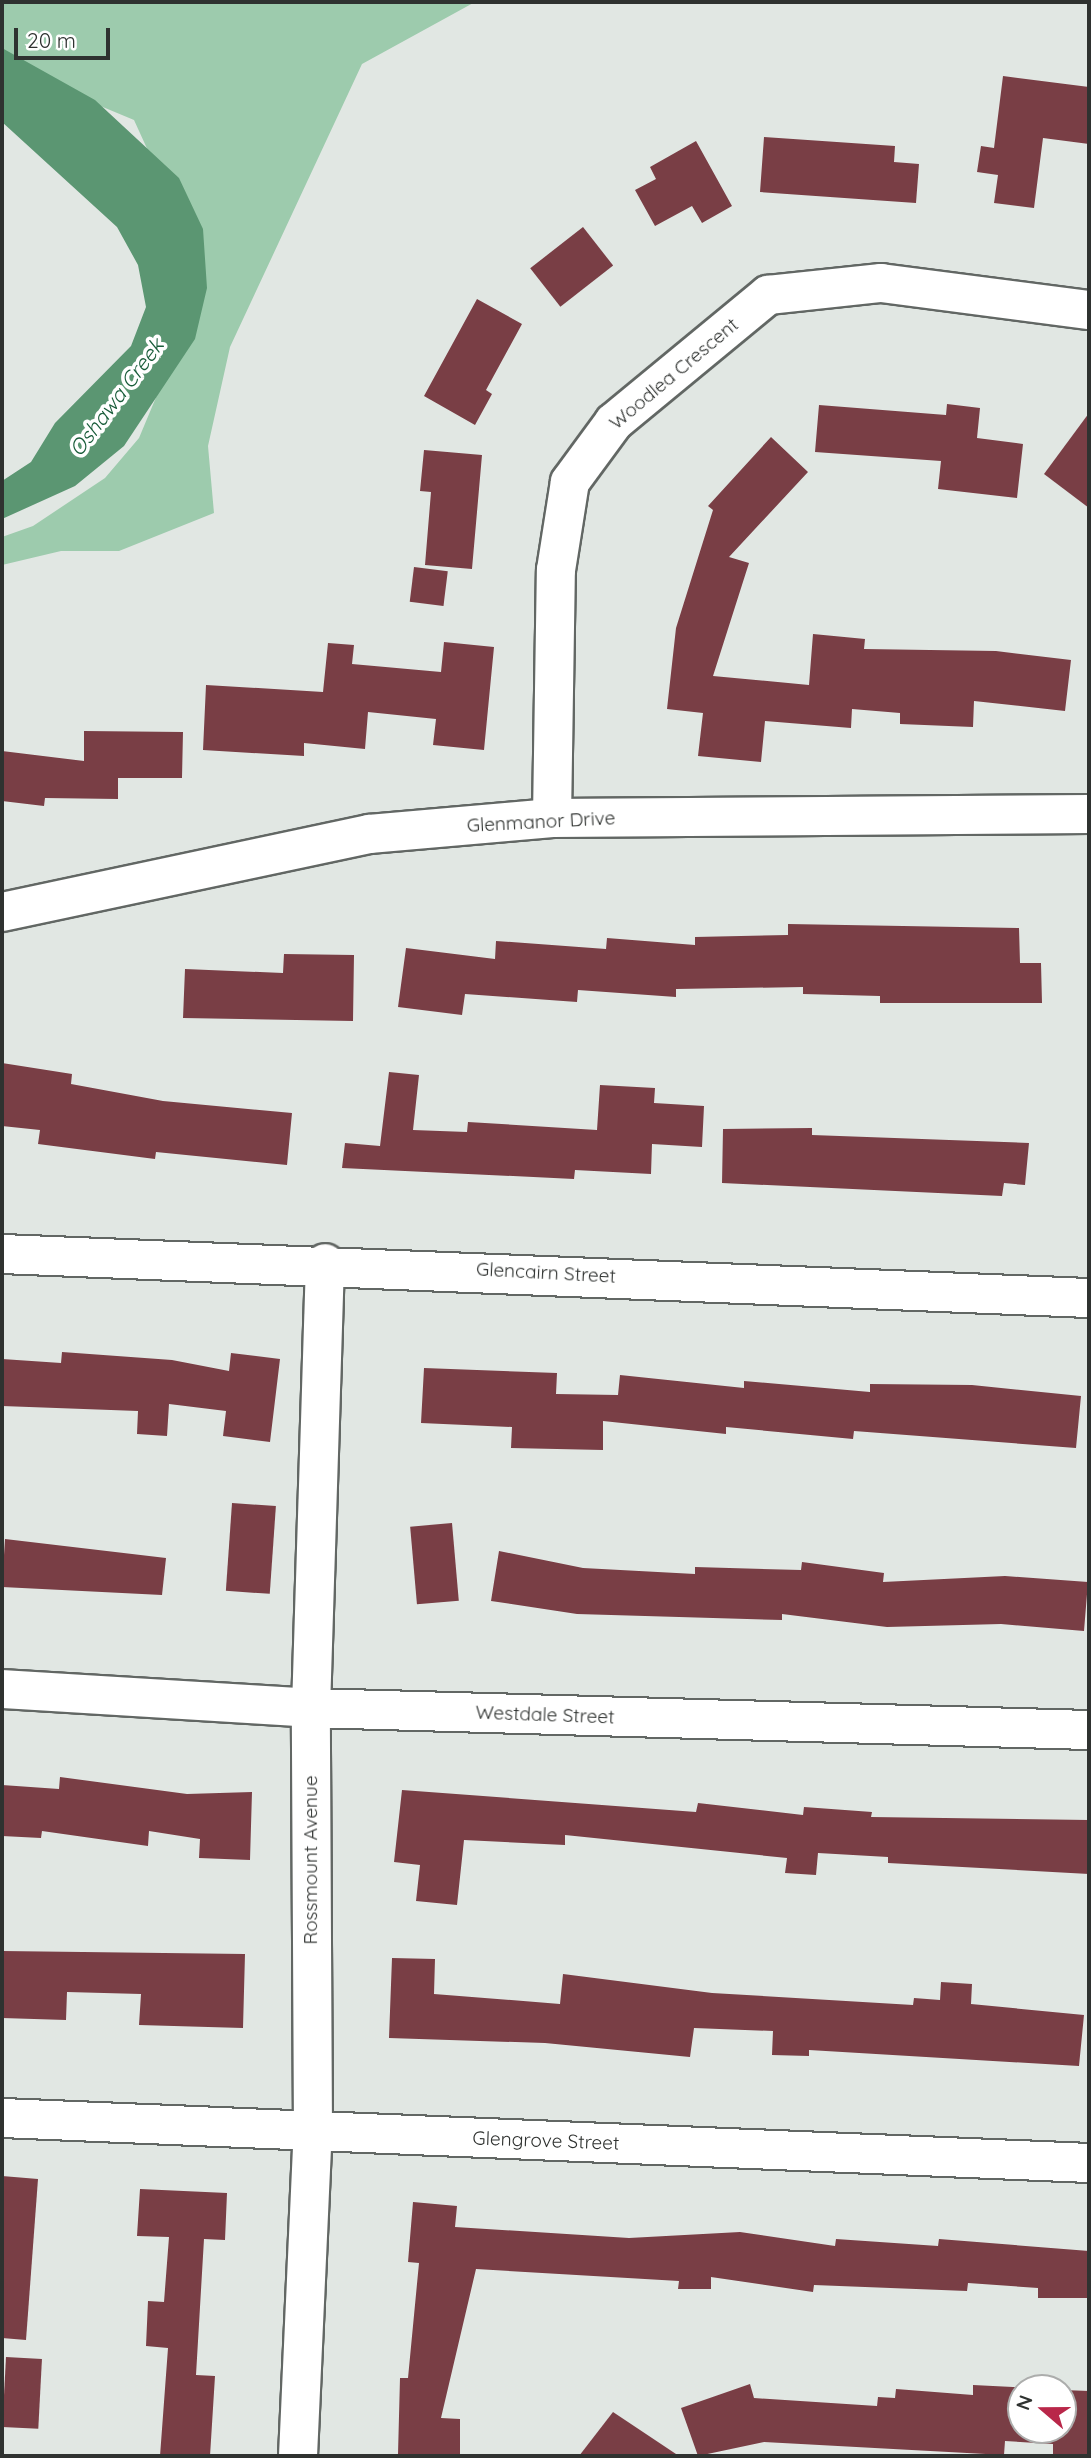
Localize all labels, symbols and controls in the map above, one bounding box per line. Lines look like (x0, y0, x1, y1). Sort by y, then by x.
scale bar (18, 14, 114, 58)
text: 20 m (27, 27, 76, 53)
street label: Woodlea Crescent (605, 313, 743, 435)
water label: Oshawa Creek (63, 333, 169, 461)
street label: Glenmanor Drive (466, 807, 616, 837)
street label: Glencairn Street (476, 1258, 616, 1288)
street label: Westdale Street (475, 1701, 615, 1729)
street label: Rossmount Avenue (300, 1775, 322, 1945)
street label: Glengrove Street (472, 2127, 620, 2155)
north arrow (1007, 2374, 1077, 2444)
text: N (1010, 2392, 1038, 2413)

